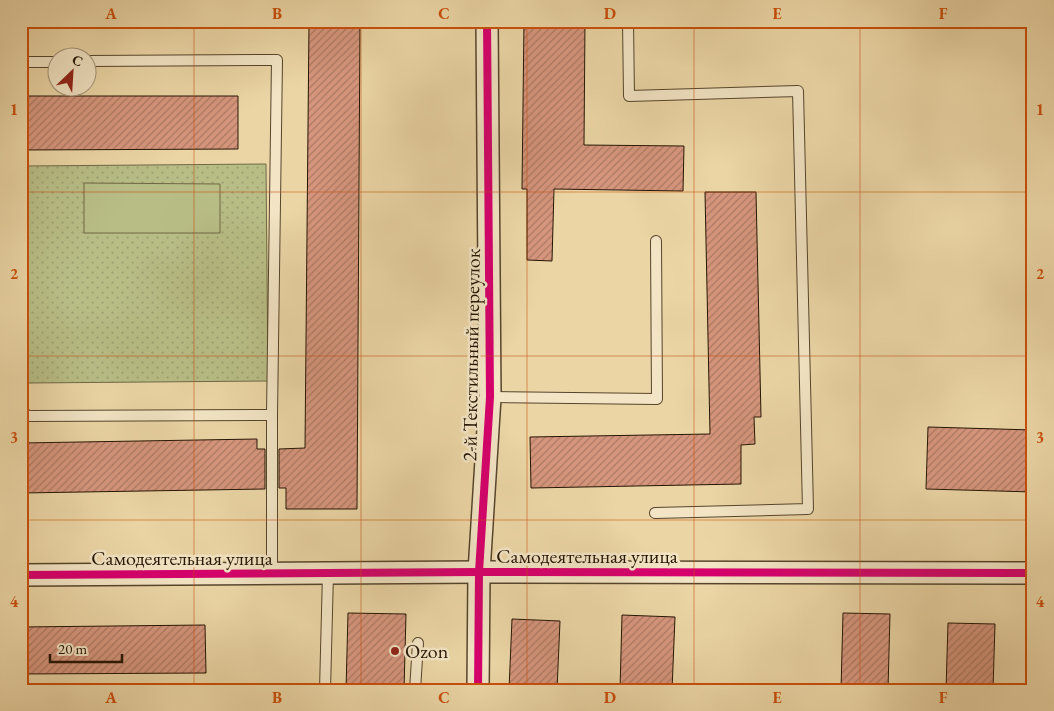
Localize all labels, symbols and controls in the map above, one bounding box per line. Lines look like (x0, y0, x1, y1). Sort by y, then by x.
text: A (104, 3, 117, 24)
text: B (272, 3, 282, 24)
text: C (438, 3, 450, 24)
text: D (604, 3, 616, 24)
text: E (772, 3, 782, 24)
text: F (939, 3, 948, 24)
north arrow (48, 48, 98, 98)
text: С (69, 50, 86, 71)
text: 1 (10, 99, 18, 120)
text: 1 (1036, 99, 1044, 120)
street label: 2-й Текстильный переулок (456, 248, 486, 462)
text: 2 (10, 263, 19, 284)
text: 2 (1036, 263, 1045, 284)
text: 3 (10, 427, 18, 448)
text: 3 (1036, 427, 1044, 448)
street label: Самодеятельная улица (496, 543, 678, 569)
street label: Самодеятельная улица (91, 545, 273, 571)
text: 4 (10, 591, 19, 612)
text: 4 (1036, 591, 1045, 612)
scale bar (50, 631, 122, 663)
place label: Ozon (405, 638, 449, 664)
text: 20 m (58, 639, 87, 658)
marker: Ozon (389, 645, 401, 657)
text: A (104, 687, 117, 708)
text: B (272, 687, 282, 708)
text: C (438, 687, 450, 708)
text: D (604, 687, 616, 708)
text: E (772, 687, 782, 708)
text: F (939, 687, 948, 708)

